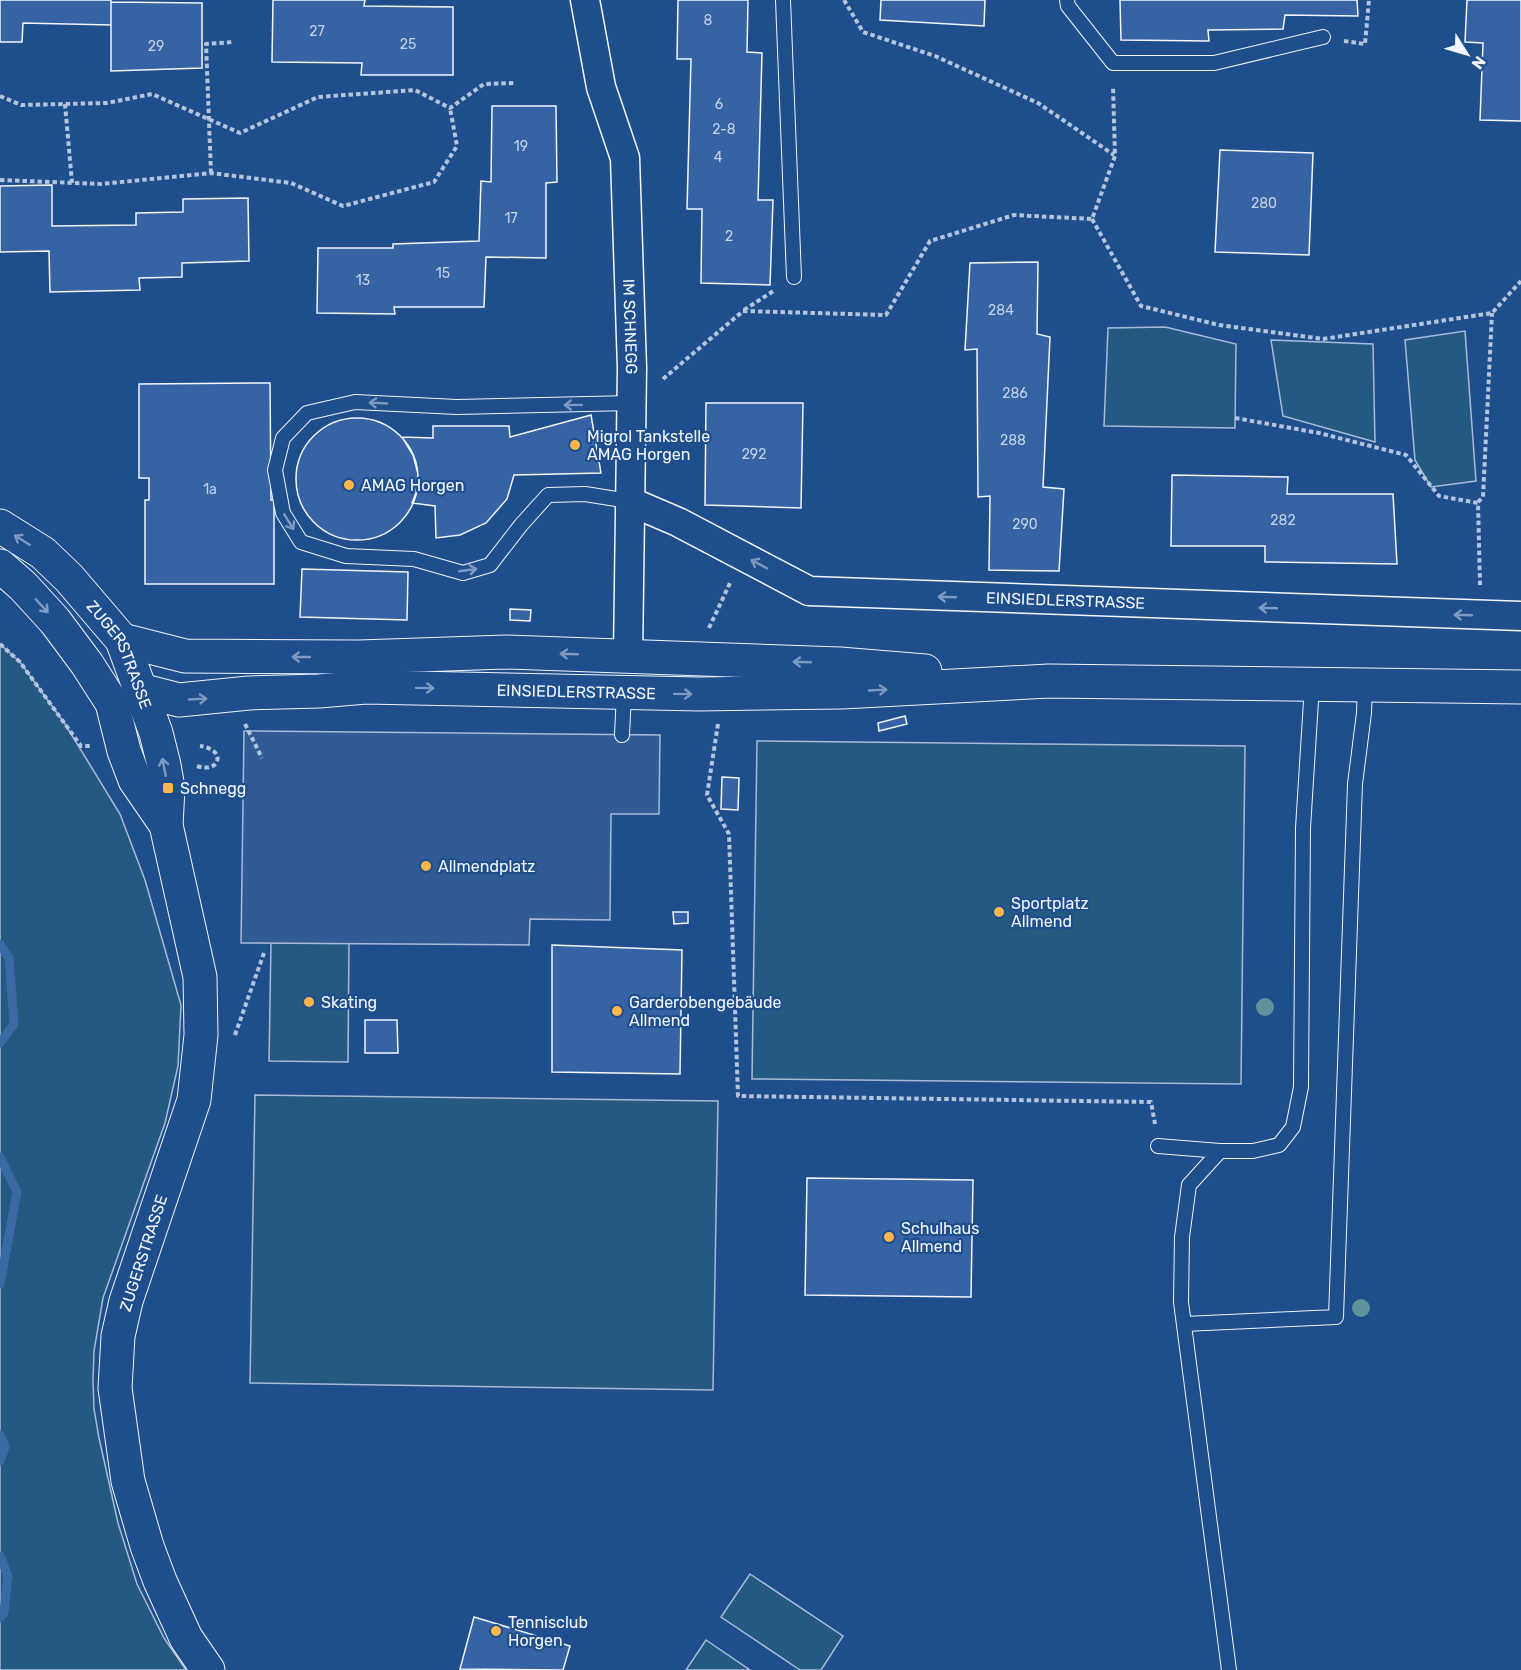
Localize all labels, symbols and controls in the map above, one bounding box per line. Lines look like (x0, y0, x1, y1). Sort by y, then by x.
house number: 8 (704, 12, 713, 29)
house number: 27 (309, 23, 325, 40)
north arrow (1437, 24, 1497, 84)
house number: 25 (400, 36, 416, 53)
house number: 29 (148, 38, 164, 55)
text: N (1468, 52, 1490, 73)
house number: 6 (715, 96, 723, 113)
house number: 2-8 (712, 121, 736, 138)
house number: 19 (514, 138, 528, 155)
house number: 4 (714, 149, 723, 166)
house number: 280 (1251, 195, 1277, 212)
house number: 17 (504, 210, 518, 227)
house number: 2 (725, 228, 733, 245)
house number: 15 (436, 265, 450, 282)
house number: 13 (356, 272, 370, 289)
street label: IM SCHNEGG (619, 278, 641, 374)
house number: 284 (988, 302, 1014, 319)
house number: 286 (1002, 385, 1028, 402)
one-way arrow (369, 398, 389, 409)
one-way arrow (564, 399, 584, 411)
place label: Migrol Tankstelle AMAG Horgen (587, 427, 710, 464)
house number: 288 (1000, 432, 1026, 449)
marker: Migrol Tankstelle AMAG Horgen (568, 438, 582, 452)
house number: 292 (742, 446, 766, 463)
place label: AMAG Horgen (361, 476, 464, 495)
marker: AMAG Horgen (342, 478, 356, 492)
house number: 1a (203, 481, 217, 498)
house number: 282 (1270, 512, 1296, 529)
one-way arrow (284, 513, 296, 530)
house number: 290 (1012, 516, 1038, 533)
one-way arrow (14, 533, 31, 545)
one-way arrow (750, 558, 768, 569)
one-way arrow (458, 564, 478, 575)
street label: EINSIEDLERSTRASSE (986, 588, 1145, 613)
one-way arrow (937, 591, 957, 602)
street label: ZUGERSTRASSE (82, 597, 155, 711)
one-way arrow (35, 599, 49, 614)
one-way arrow (1258, 603, 1278, 614)
one-way arrow (1453, 609, 1473, 620)
one-way arrow (560, 649, 580, 660)
one-way arrow (291, 651, 311, 663)
one-way arrow (792, 656, 812, 667)
street label: EINSIEDLERSTRASSE (496, 681, 656, 703)
one-way arrow (414, 683, 434, 694)
one-way arrow (867, 684, 887, 695)
one-way arrow (672, 688, 692, 700)
one-way arrow (187, 693, 207, 704)
one-way arrow (158, 758, 169, 778)
place label: Schnegg (180, 779, 246, 798)
marker: Schnegg (161, 781, 175, 795)
place label: Allmendplatz (438, 857, 535, 876)
marker: Allmendplatz (419, 859, 433, 873)
place label: Sportplatz Allmend (1011, 894, 1089, 931)
marker: Sportplatz Allmend (992, 905, 1006, 919)
place label: Skating (321, 993, 377, 1012)
place label: Garderobengebäude Allmend (629, 993, 781, 1030)
marker: Skating (302, 995, 316, 1009)
marker: Garderobengebäude Allmend (610, 1004, 624, 1018)
street label: ZUGERSTRASSE (116, 1192, 171, 1314)
place label: Schulhaus Allmend (901, 1219, 979, 1256)
marker: Schulhaus Allmend (882, 1230, 896, 1244)
place label: Tennisclub Horgen (508, 1613, 588, 1650)
marker: Tennisclub Horgen (489, 1624, 503, 1638)

